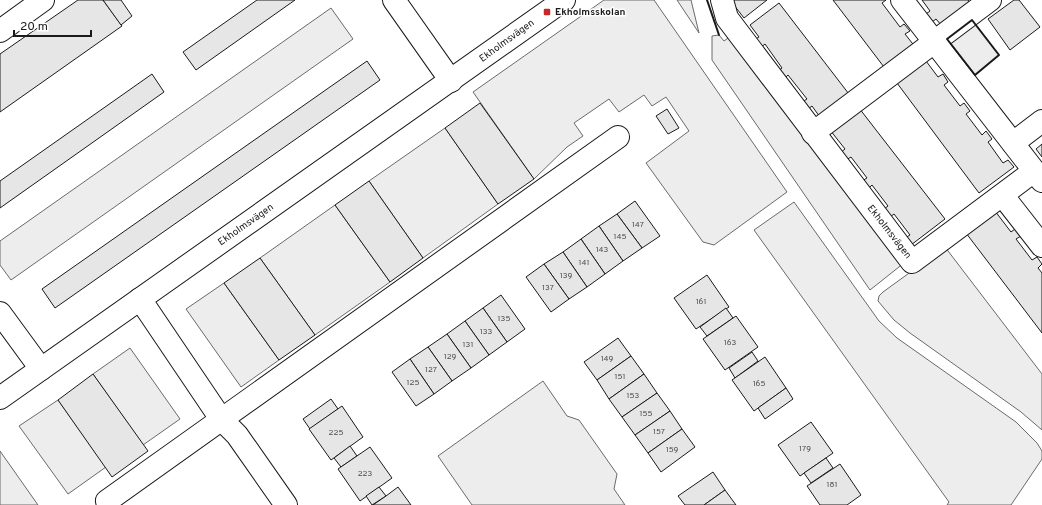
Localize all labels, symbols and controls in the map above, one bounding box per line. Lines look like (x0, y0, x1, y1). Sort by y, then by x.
place label: Ekholmsskolan (555, 6, 626, 19)
marker: Ekholmsskolan (542, 7, 552, 17)
scale bar (14, 12, 91, 38)
street label: Ekholmsvägen (477, 17, 537, 65)
text: 20 m (20, 19, 48, 35)
street label: Ekholmsvägen (216, 201, 276, 249)
street label: Ekholmsvägen (864, 202, 914, 262)
house number: 147 (632, 220, 644, 230)
house number: 145 (614, 232, 626, 242)
house number: 143 (596, 245, 608, 255)
house number: 141 (579, 258, 589, 268)
house number: 139 (560, 271, 572, 281)
house number: 137 (542, 283, 554, 293)
house number: 161 (696, 297, 706, 307)
house number: 135 (498, 314, 510, 324)
house number: 133 (480, 327, 492, 337)
house number: 163 (724, 338, 736, 348)
house number: 131 (463, 340, 473, 350)
house number: 129 (444, 352, 457, 362)
house number: 149 (601, 354, 613, 364)
house number: 127 (425, 365, 437, 375)
house number: 151 (615, 372, 625, 382)
house number: 125 (407, 378, 419, 388)
house number: 165 (753, 379, 765, 389)
house number: 153 (627, 391, 640, 401)
house number: 155 (640, 409, 652, 419)
house number: 157 (653, 427, 665, 437)
house number: 225 (329, 428, 343, 438)
house number: 179 (799, 444, 811, 454)
house number: 159 (666, 445, 679, 455)
house number: 223 (358, 469, 372, 479)
house number: 181 (827, 480, 837, 490)

